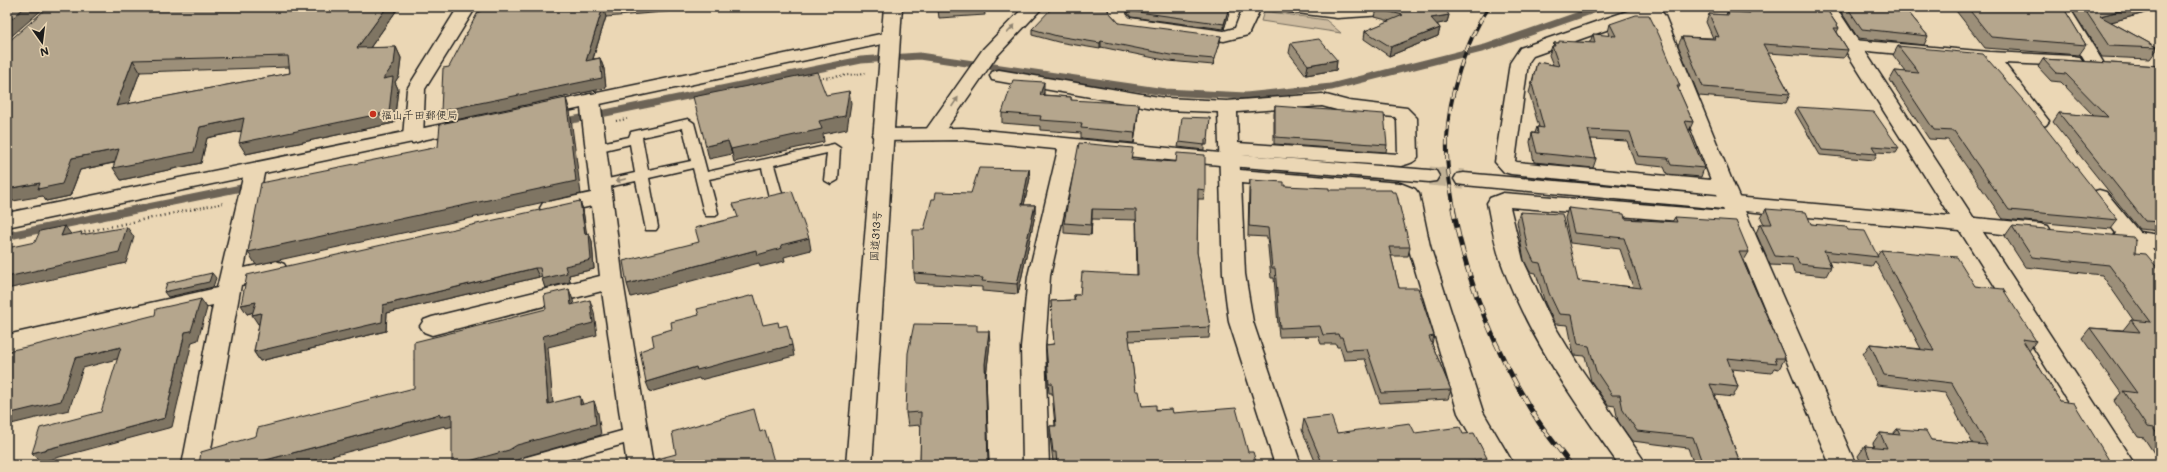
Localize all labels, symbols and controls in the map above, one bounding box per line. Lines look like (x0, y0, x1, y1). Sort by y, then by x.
north arrow (22, 22, 62, 62)
one-way arrow (1006, 24, 1016, 34)
text: N (39, 44, 50, 60)
one-way arrow (951, 96, 959, 107)
place label: 福山千田郵便局 (381, 107, 458, 122)
marker: 福山千田郵便局 (368, 109, 378, 119)
one-way arrow (614, 177, 627, 183)
street label: 国道313号 (866, 210, 884, 262)

